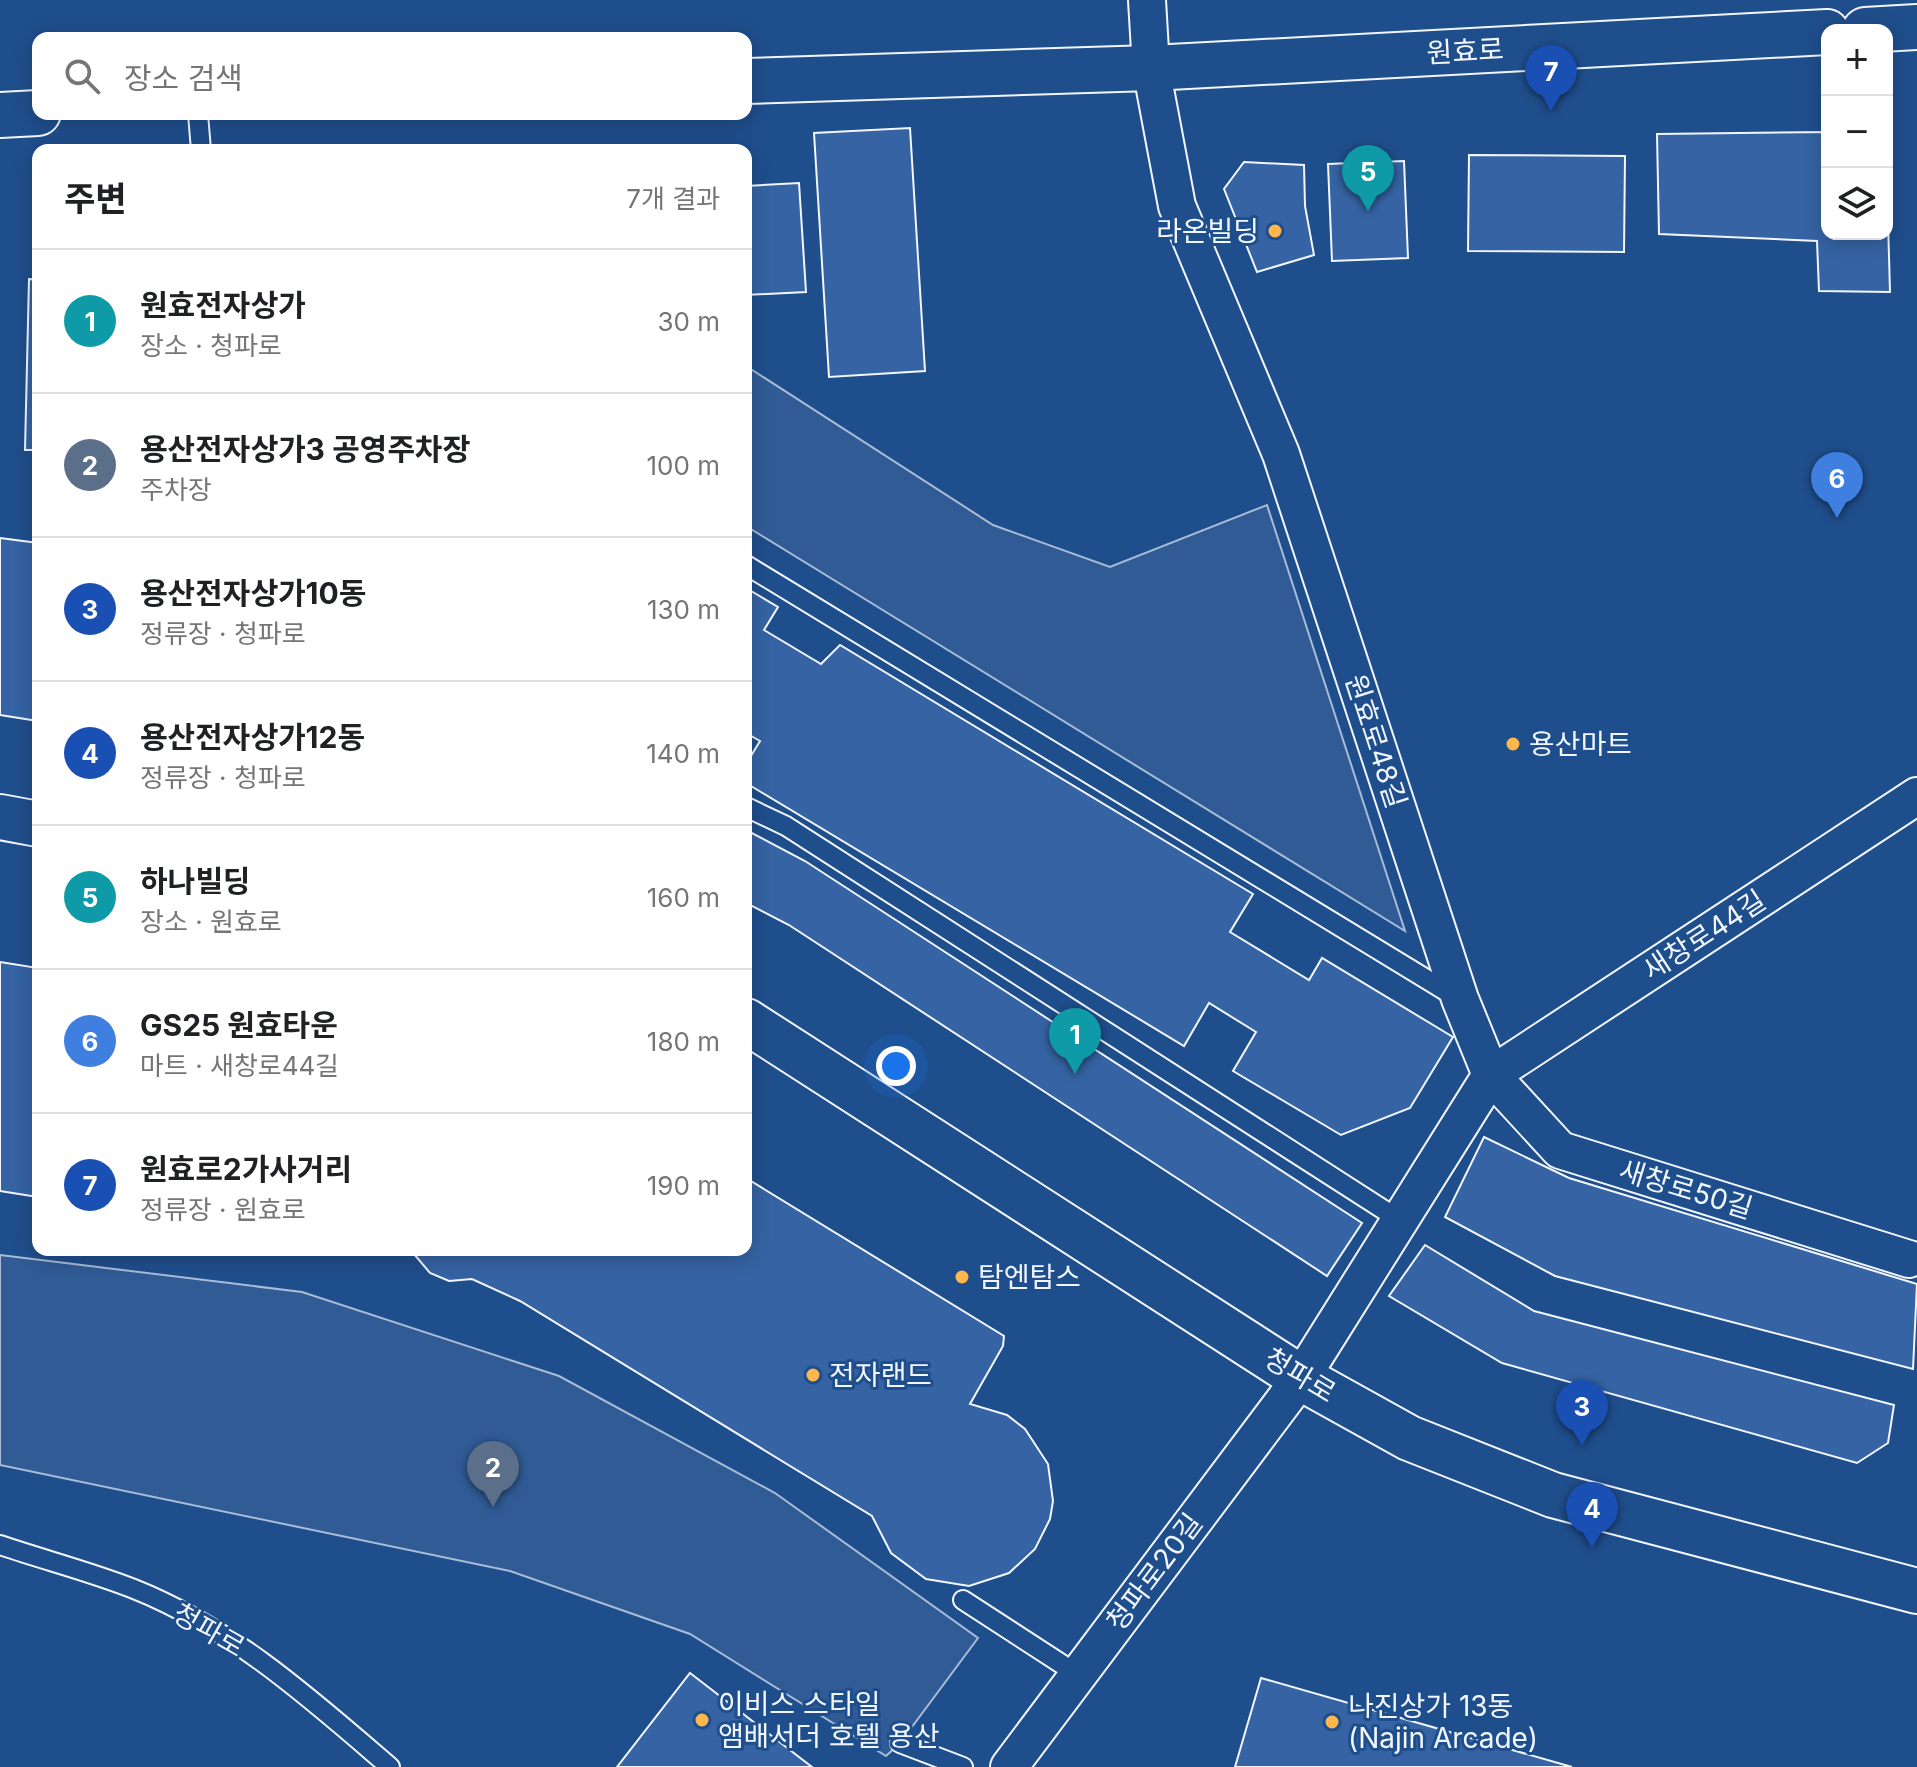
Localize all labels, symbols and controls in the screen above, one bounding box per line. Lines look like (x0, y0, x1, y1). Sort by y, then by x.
map controls (1821, 24, 1893, 240)
button: + (1821, 24, 1893, 96)
search box (32, 32, 752, 120)
street label: 원효로 (1426, 32, 1504, 70)
pin: 7 (1525, 45, 1577, 111)
icon: search (60, 54, 104, 98)
text: 장소 검색 (124, 60, 243, 96)
button: − (1821, 96, 1893, 168)
pin: 5 (1342, 145, 1394, 211)
button: layers (1821, 168, 1893, 240)
text: 주변 (64, 178, 127, 219)
text: 7개 결과 (626, 183, 720, 214)
place label: 라온빌딩 (1156, 214, 1259, 248)
marker: 라온빌딩 (1266, 222, 1284, 240)
text: 원효전자상가 (140, 287, 306, 323)
text: 1 (84, 306, 96, 337)
text: 30 m (657, 306, 720, 337)
text: 장소 · 청파로 (140, 330, 282, 361)
text: 용산전자상가3 공영주차장 (140, 431, 470, 467)
text: 2 (82, 450, 98, 481)
text: 100 m (647, 450, 720, 481)
pin: 6 (1811, 452, 1863, 518)
text: 주차장 (140, 474, 212, 505)
text: 용산전자상가10동 (140, 575, 366, 611)
text: 3 (82, 594, 98, 625)
text: 130 m (647, 594, 720, 625)
text: 정류장 · 청파로 (140, 618, 306, 649)
street label: 원효로48길 (1338, 670, 1414, 812)
text: 용산전자상가12동 (140, 719, 365, 755)
place label: 용산마트 (1529, 727, 1632, 761)
marker: 용산마트 (1504, 735, 1522, 753)
text: 4 (81, 738, 99, 769)
text: 140 m (646, 738, 720, 769)
text: 정류장 · 청파로 (140, 762, 306, 793)
text: 하나빌딩 (140, 863, 250, 899)
text: 5 (82, 882, 98, 913)
text: 160 m (647, 882, 720, 913)
street label: 새창로44길 (1636, 883, 1772, 987)
text: 장소 · 원효로 (140, 906, 282, 937)
text: GS25 원효타운 (140, 1007, 338, 1043)
pin: 1 (1049, 1008, 1101, 1074)
text: 6 (82, 1026, 98, 1057)
text: 180 m (647, 1026, 720, 1057)
your location (876, 1046, 916, 1086)
text: 마트 · 새창로44길 (140, 1050, 339, 1081)
text: 원효로2가사거리 (140, 1151, 352, 1187)
street label: 새창로50길 (1615, 1153, 1757, 1225)
text: 7 (82, 1170, 98, 1201)
text: 190 m (647, 1170, 720, 1201)
text: 정류장 · 원효로 (140, 1194, 306, 1225)
place label: 탐엔탐스 (978, 1260, 1081, 1294)
marker: 탐엔탐스 (953, 1268, 971, 1286)
street label: 청파로 (1258, 1341, 1342, 1409)
place label: 전자랜드 (829, 1358, 932, 1392)
marker: 전자랜드 (804, 1366, 822, 1384)
pin: 3 (1556, 1380, 1608, 1446)
pin: 2 (467, 1441, 519, 1507)
pin: 4 (1566, 1482, 1618, 1548)
street label: 청파로20길 (1099, 1507, 1209, 1637)
street label: 청파로 (167, 1596, 251, 1664)
place label: 이비스 스타일 앰배서더 호텔 용산 (718, 1687, 940, 1753)
place label: 나진상가 13동 (Najin Arcade) (1348, 1689, 1538, 1755)
marker: 이비스 스타일 앰배서더 호텔 용산 (693, 1711, 711, 1729)
marker: 나진상가 13동 (Najin Arcade) (1323, 1713, 1341, 1731)

